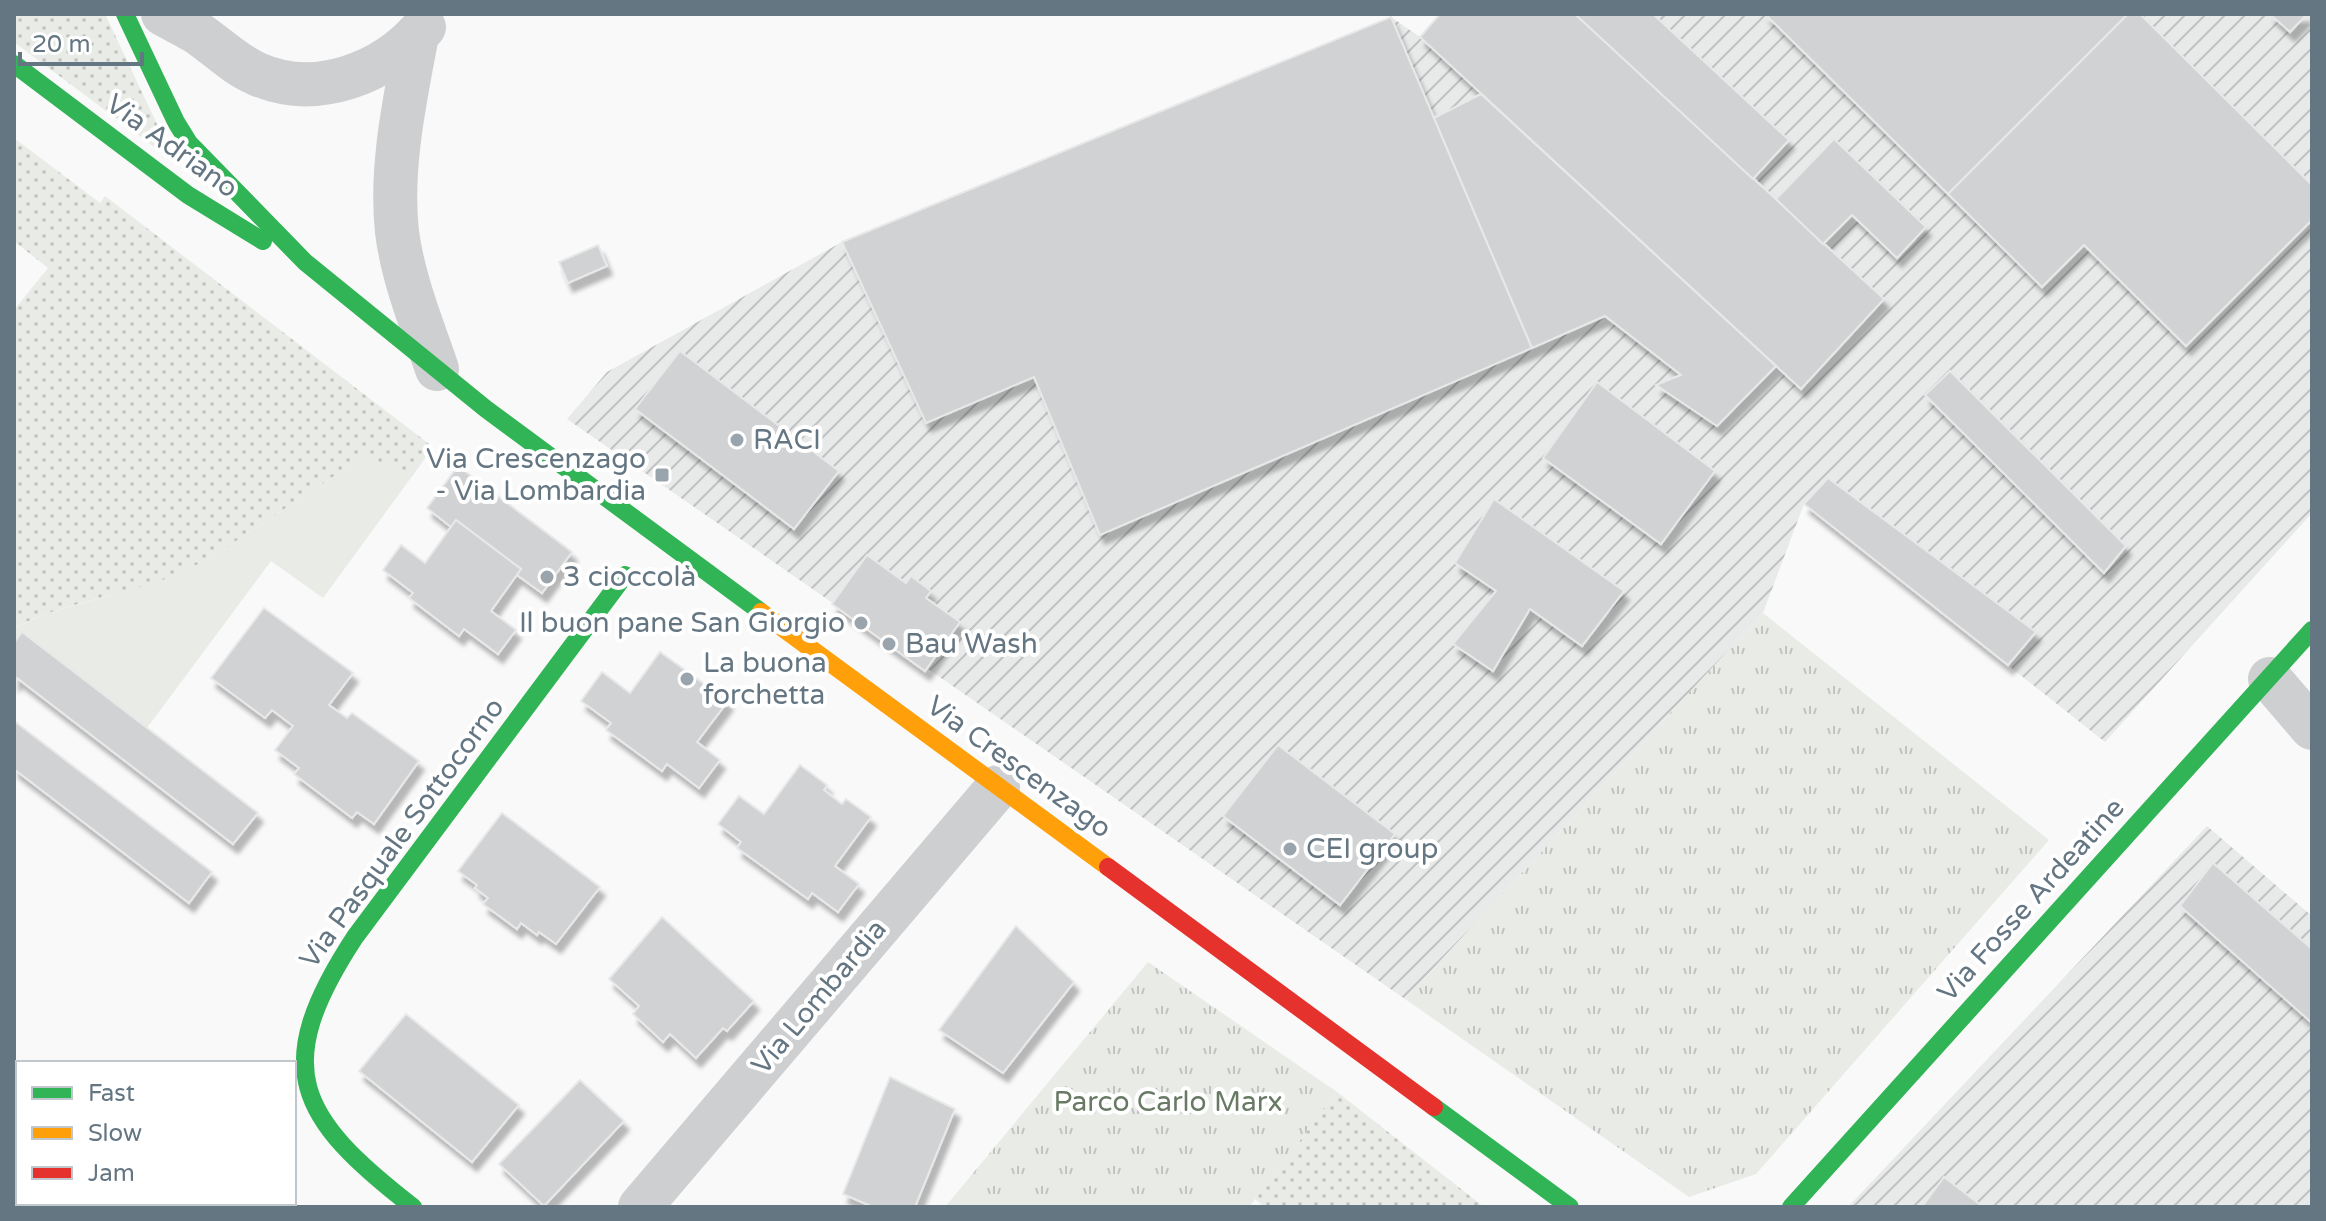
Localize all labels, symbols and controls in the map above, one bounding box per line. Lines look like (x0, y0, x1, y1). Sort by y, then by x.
scale bar (20, 16, 142, 66)
text: 20 m (32, 30, 90, 59)
street label: Via Adriano (99, 87, 245, 205)
place label: RACI (753, 423, 821, 457)
marker: RACI (728, 431, 746, 449)
place label: Via Crescenzago - Via Lombardia (426, 442, 646, 508)
marker: Via Crescenzago - Via Lombardia (653, 466, 671, 484)
place label: 3 cioccolà (563, 560, 696, 594)
marker: 3 cioccolà (538, 568, 556, 586)
place label: Il buon pane San Giorgio (519, 606, 845, 640)
marker: Il buon pane San Giorgio (852, 614, 870, 632)
place label: Bau Wash (905, 627, 1038, 661)
marker: Bau Wash (880, 635, 898, 653)
place label: La buona forchetta (703, 646, 827, 712)
marker: La buona forchetta (678, 670, 696, 688)
street label: Via Crescenzago (920, 689, 1118, 845)
street label: Via Pasquale Sottocorno (292, 691, 512, 975)
street label: Via Fosse Ardeatine (1931, 791, 2131, 1009)
place label: CEI group (1306, 832, 1438, 866)
marker: CEI group (1281, 840, 1299, 858)
street label: Via Lombardia (744, 912, 894, 1082)
legend (16, 1061, 296, 1205)
text: Fast (88, 1079, 135, 1108)
park label: Parco Carlo Marx (1053, 1085, 1283, 1119)
text: Slow (88, 1119, 142, 1148)
text: Jam (88, 1159, 135, 1188)

